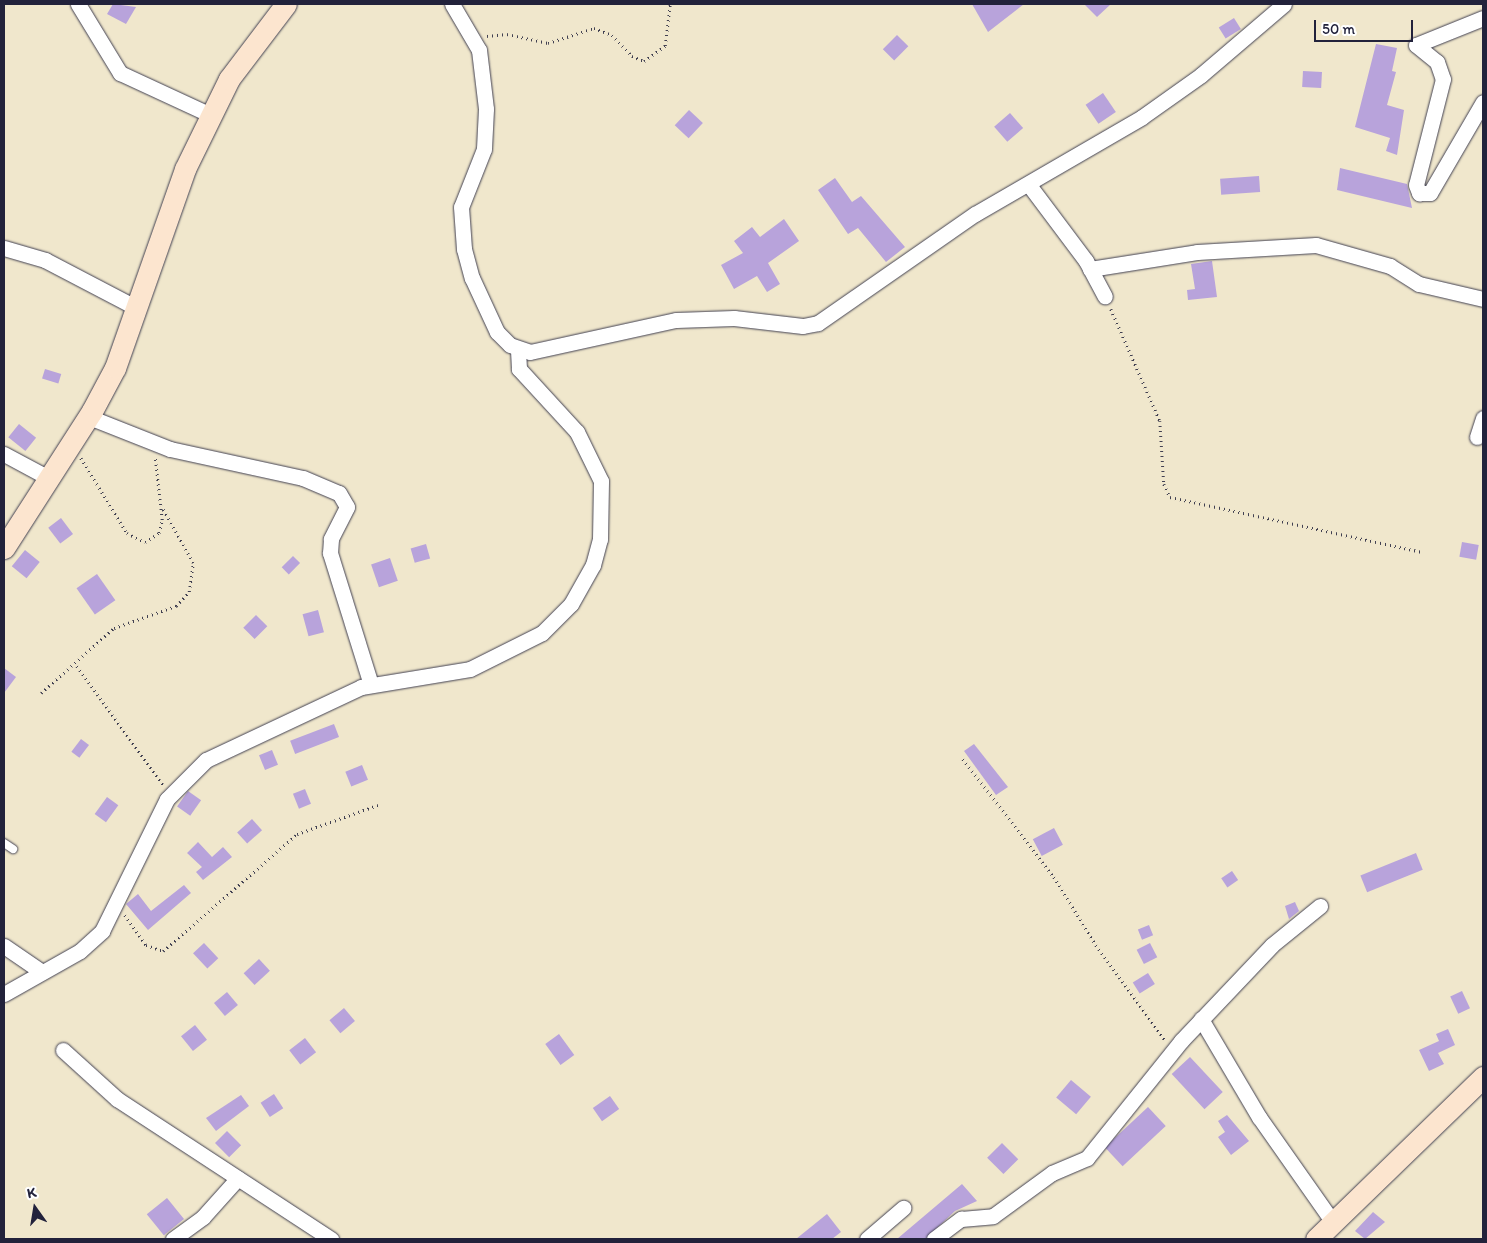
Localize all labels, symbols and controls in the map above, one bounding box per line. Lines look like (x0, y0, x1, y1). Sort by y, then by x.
scale bar (1317, 10, 1416, 42)
text: 50 m (1322, 20, 1355, 38)
north arrow (10, 1183, 60, 1233)
text: K (25, 1184, 38, 1202)

